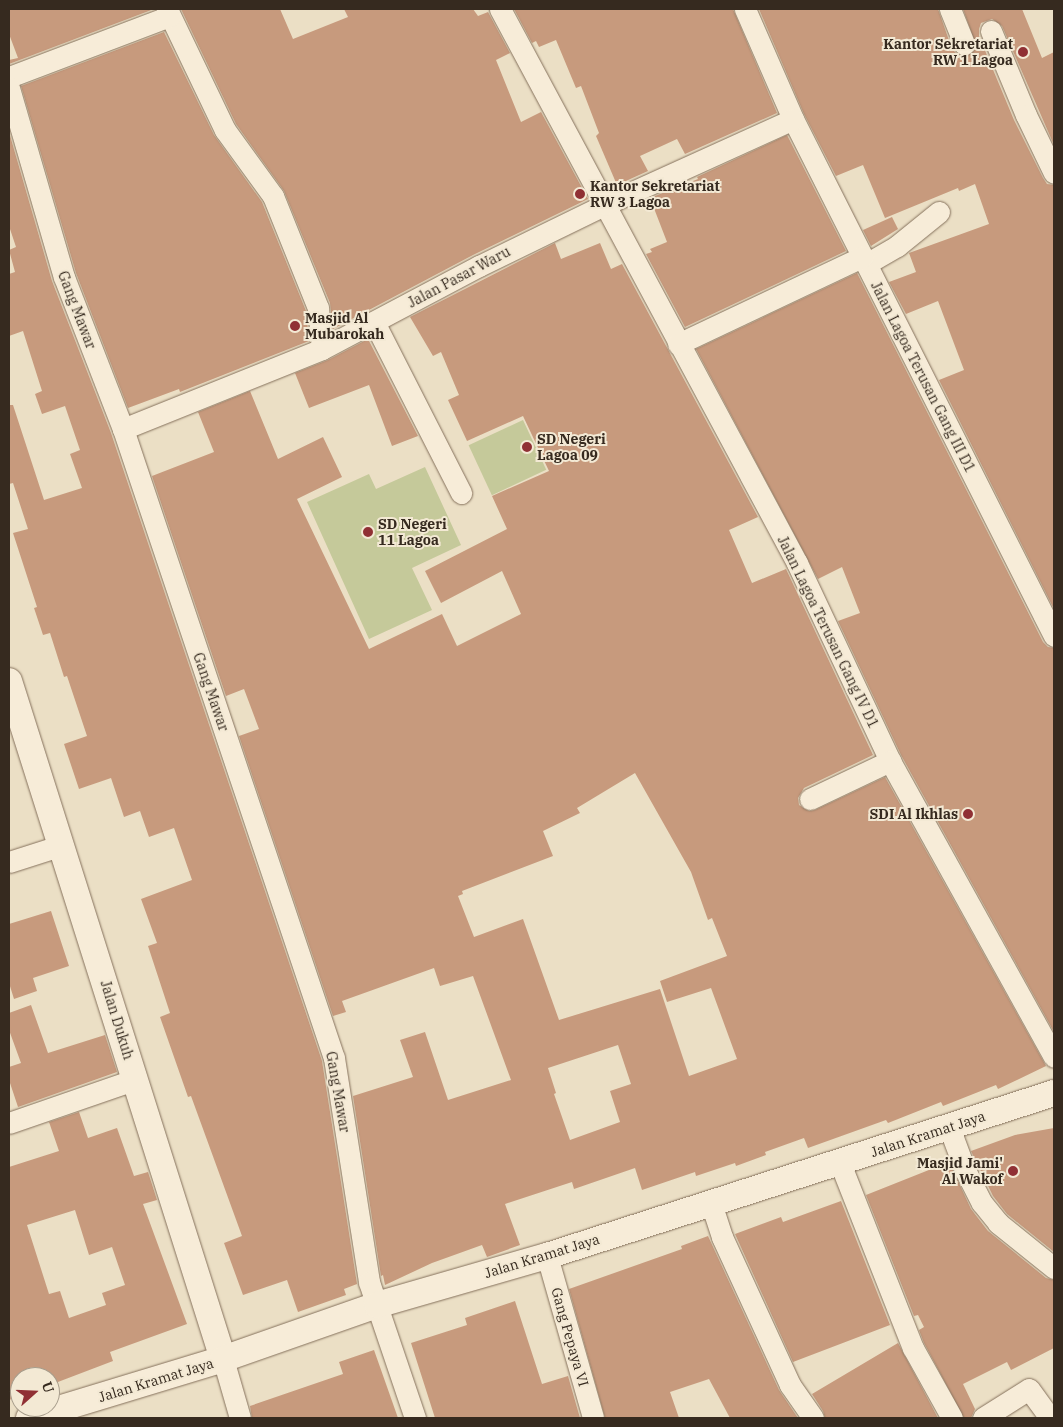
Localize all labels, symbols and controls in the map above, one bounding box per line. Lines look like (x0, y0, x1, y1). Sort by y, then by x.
place label: Kantor Sekretariat RW 1 Lagoa (883, 36, 1013, 68)
marker: Kantor Sekretariat RW 1 Lagoa (1017, 46, 1029, 58)
place label: Kantor Sekretariat RW 3 Lagoa (590, 178, 720, 210)
marker: Kantor Sekretariat RW 3 Lagoa (574, 188, 586, 200)
street label: Jalan Pasar Waru (405, 243, 513, 311)
street label: Gang Mawar (54, 269, 100, 351)
street label: Jalan Lagoa Terusan Gang III D1 (867, 279, 979, 475)
place label: Masjid Al Mubarokah (305, 310, 384, 342)
marker: Masjid Al Mubarokah (289, 320, 301, 332)
place label: SD Negeri Lagoa 09 (537, 431, 606, 464)
marker: SD Negeri Lagoa 09 (521, 441, 533, 453)
place label: SD Negeri 11 Lagoa (378, 516, 447, 548)
marker: SD Negeri 11 Lagoa (362, 526, 374, 538)
street label: Jalan Lagoa Terusan Gang IV D1 (774, 533, 882, 731)
street label: Gang Mawar (190, 650, 232, 734)
place label: SDI Al Ikhlas (870, 806, 958, 822)
marker: SDI Al Ikhlas (962, 808, 974, 820)
street label: Jalan Dukuh (97, 978, 137, 1062)
street label: Gang Mawar (323, 1050, 353, 1134)
street label: Jalan Kramat Jaya (869, 1108, 987, 1160)
place label: Masjid Jami' Al Wakof (917, 1155, 1003, 1188)
marker: Masjid Jami' Al Wakof (1007, 1165, 1019, 1177)
street label: Jalan Kramat Jaya (482, 1231, 602, 1281)
street label: Gang Pepaya VI (548, 1286, 592, 1388)
street label: Jalan Kramat Jaya (96, 1355, 216, 1405)
north arrow (10, 1367, 60, 1417)
text: U (38, 1379, 58, 1395)

